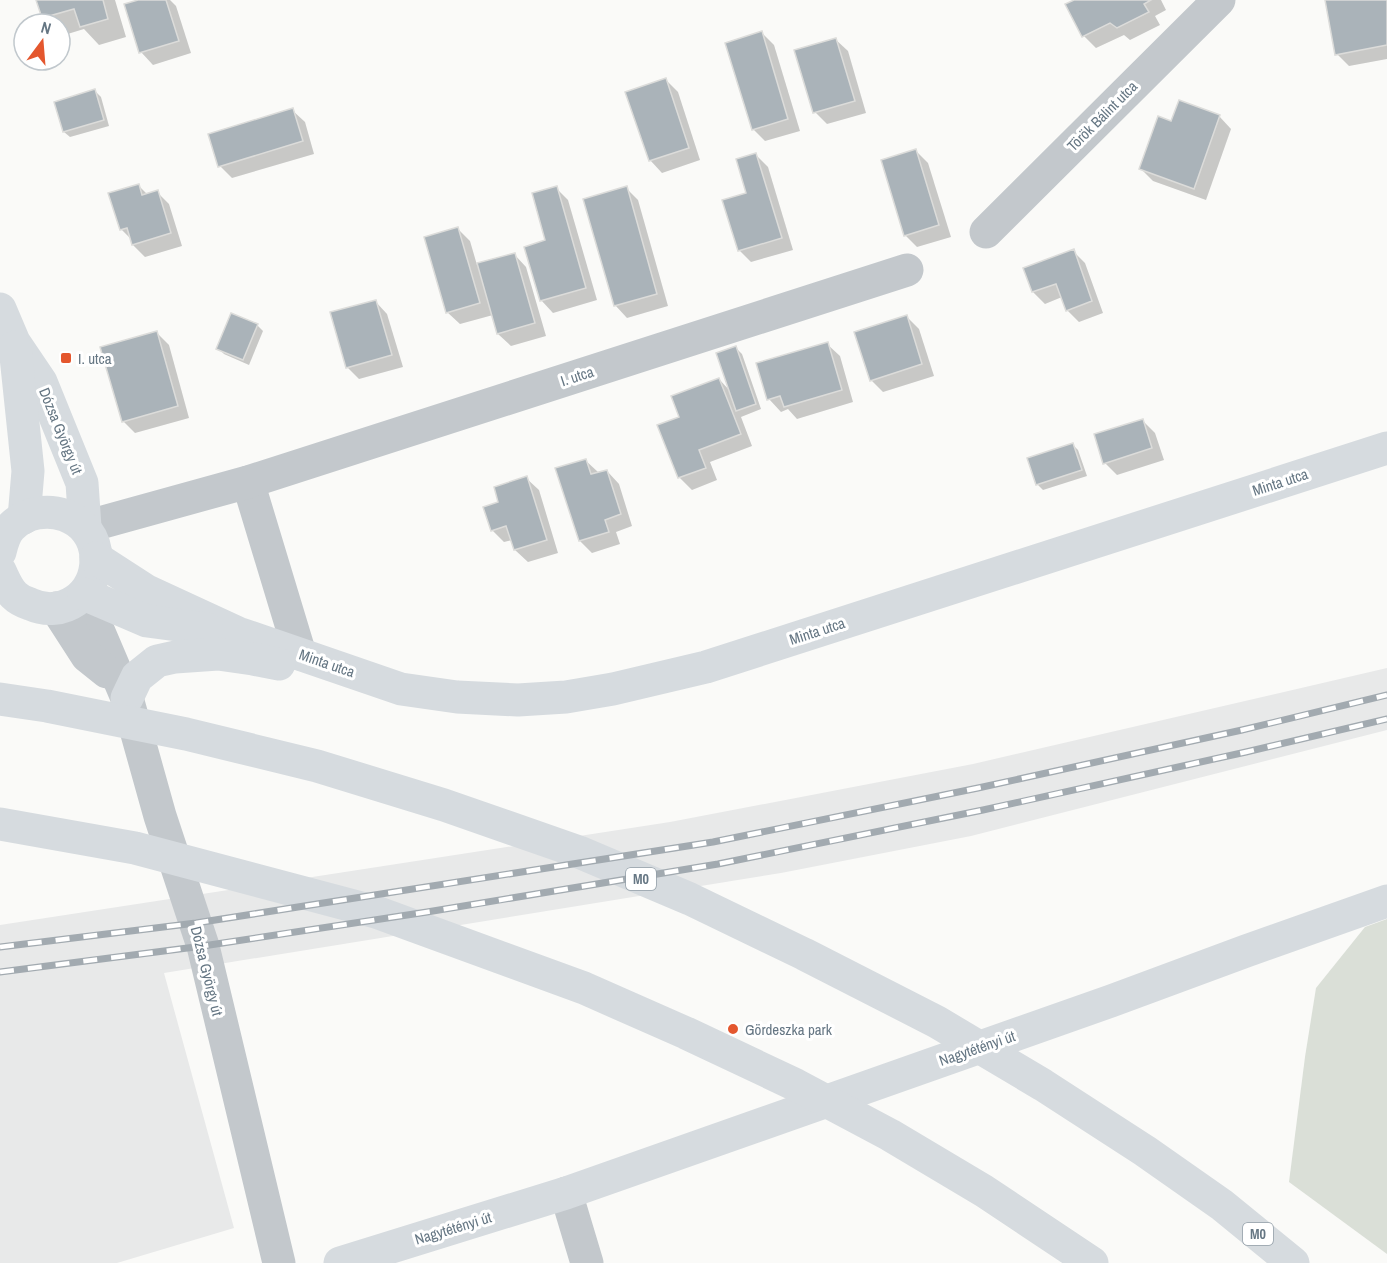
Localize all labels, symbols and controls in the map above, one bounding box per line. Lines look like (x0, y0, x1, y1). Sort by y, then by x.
north arrow (12, 12, 72, 72)
text: N (39, 16, 54, 39)
street label: Török Bálint utca (1062, 76, 1142, 156)
place label: I. utca (78, 348, 112, 369)
marker: I. utca (59, 351, 73, 365)
street label: I. utca (558, 361, 596, 391)
street label: Dózsa György út (34, 385, 88, 478)
street label: Minta utca (1249, 463, 1311, 501)
street label: Minta utca (786, 612, 848, 650)
street label: Minta utca (296, 644, 358, 682)
road number: M0 (626, 868, 656, 890)
street label: Dózsa György út (186, 924, 228, 1019)
place label: Gördeszka park (745, 1019, 833, 1040)
marker: Gördeszka park (726, 1022, 740, 1036)
street label: Nagytétényi út (936, 1025, 1018, 1071)
street label: Nagytétényi út (412, 1206, 495, 1250)
road number: M0 (1243, 1223, 1273, 1245)

